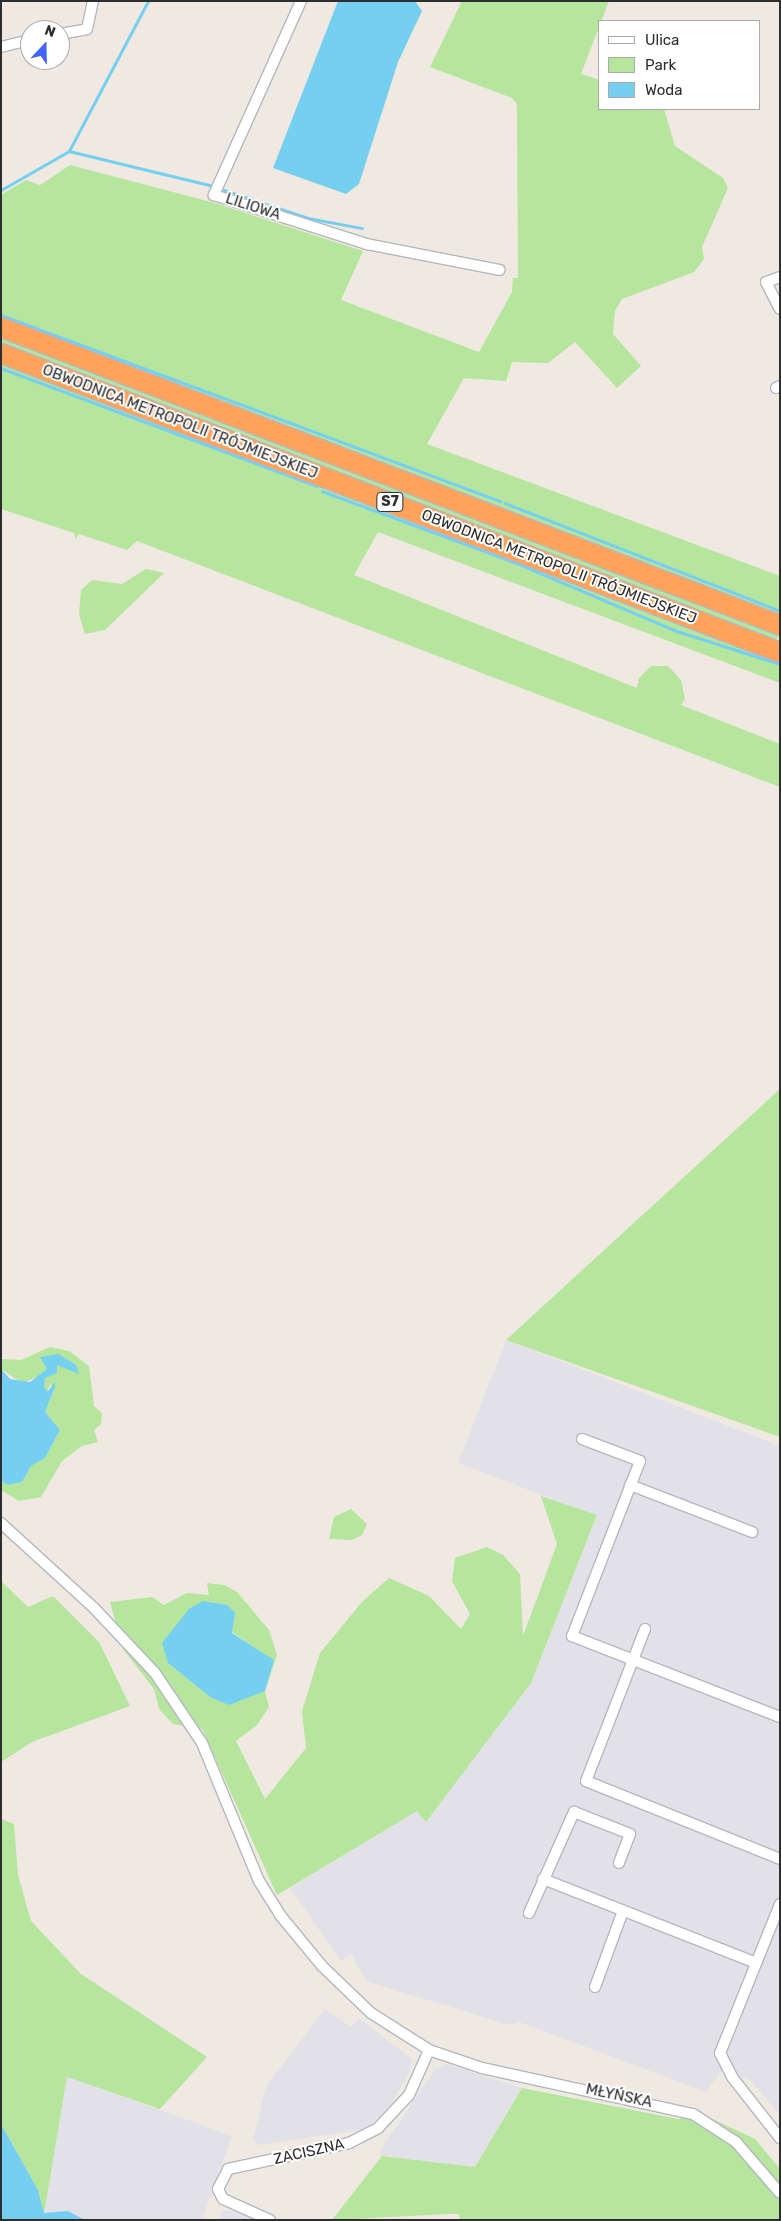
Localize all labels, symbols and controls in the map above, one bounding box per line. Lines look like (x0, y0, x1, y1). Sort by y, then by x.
north arrow (20, 20, 70, 70)
legend (598, 20, 761, 110)
text: N (42, 22, 58, 41)
text: Ulica (645, 31, 679, 49)
text: Park (645, 56, 676, 74)
text: Woda (645, 81, 683, 99)
street label: LILIOWA (223, 190, 283, 224)
street label: OBWODNICA METROPOLII TRÓJMIEJSKIEJ (39, 361, 321, 483)
road number: S7 (376, 491, 404, 514)
street label: OBWODNICA METROPOLII TRÓJMIEJSKIEJ (418, 506, 700, 628)
street label: MŁYŃSKA (584, 2080, 654, 2112)
street label: ZACISZNA (272, 2135, 346, 2169)

